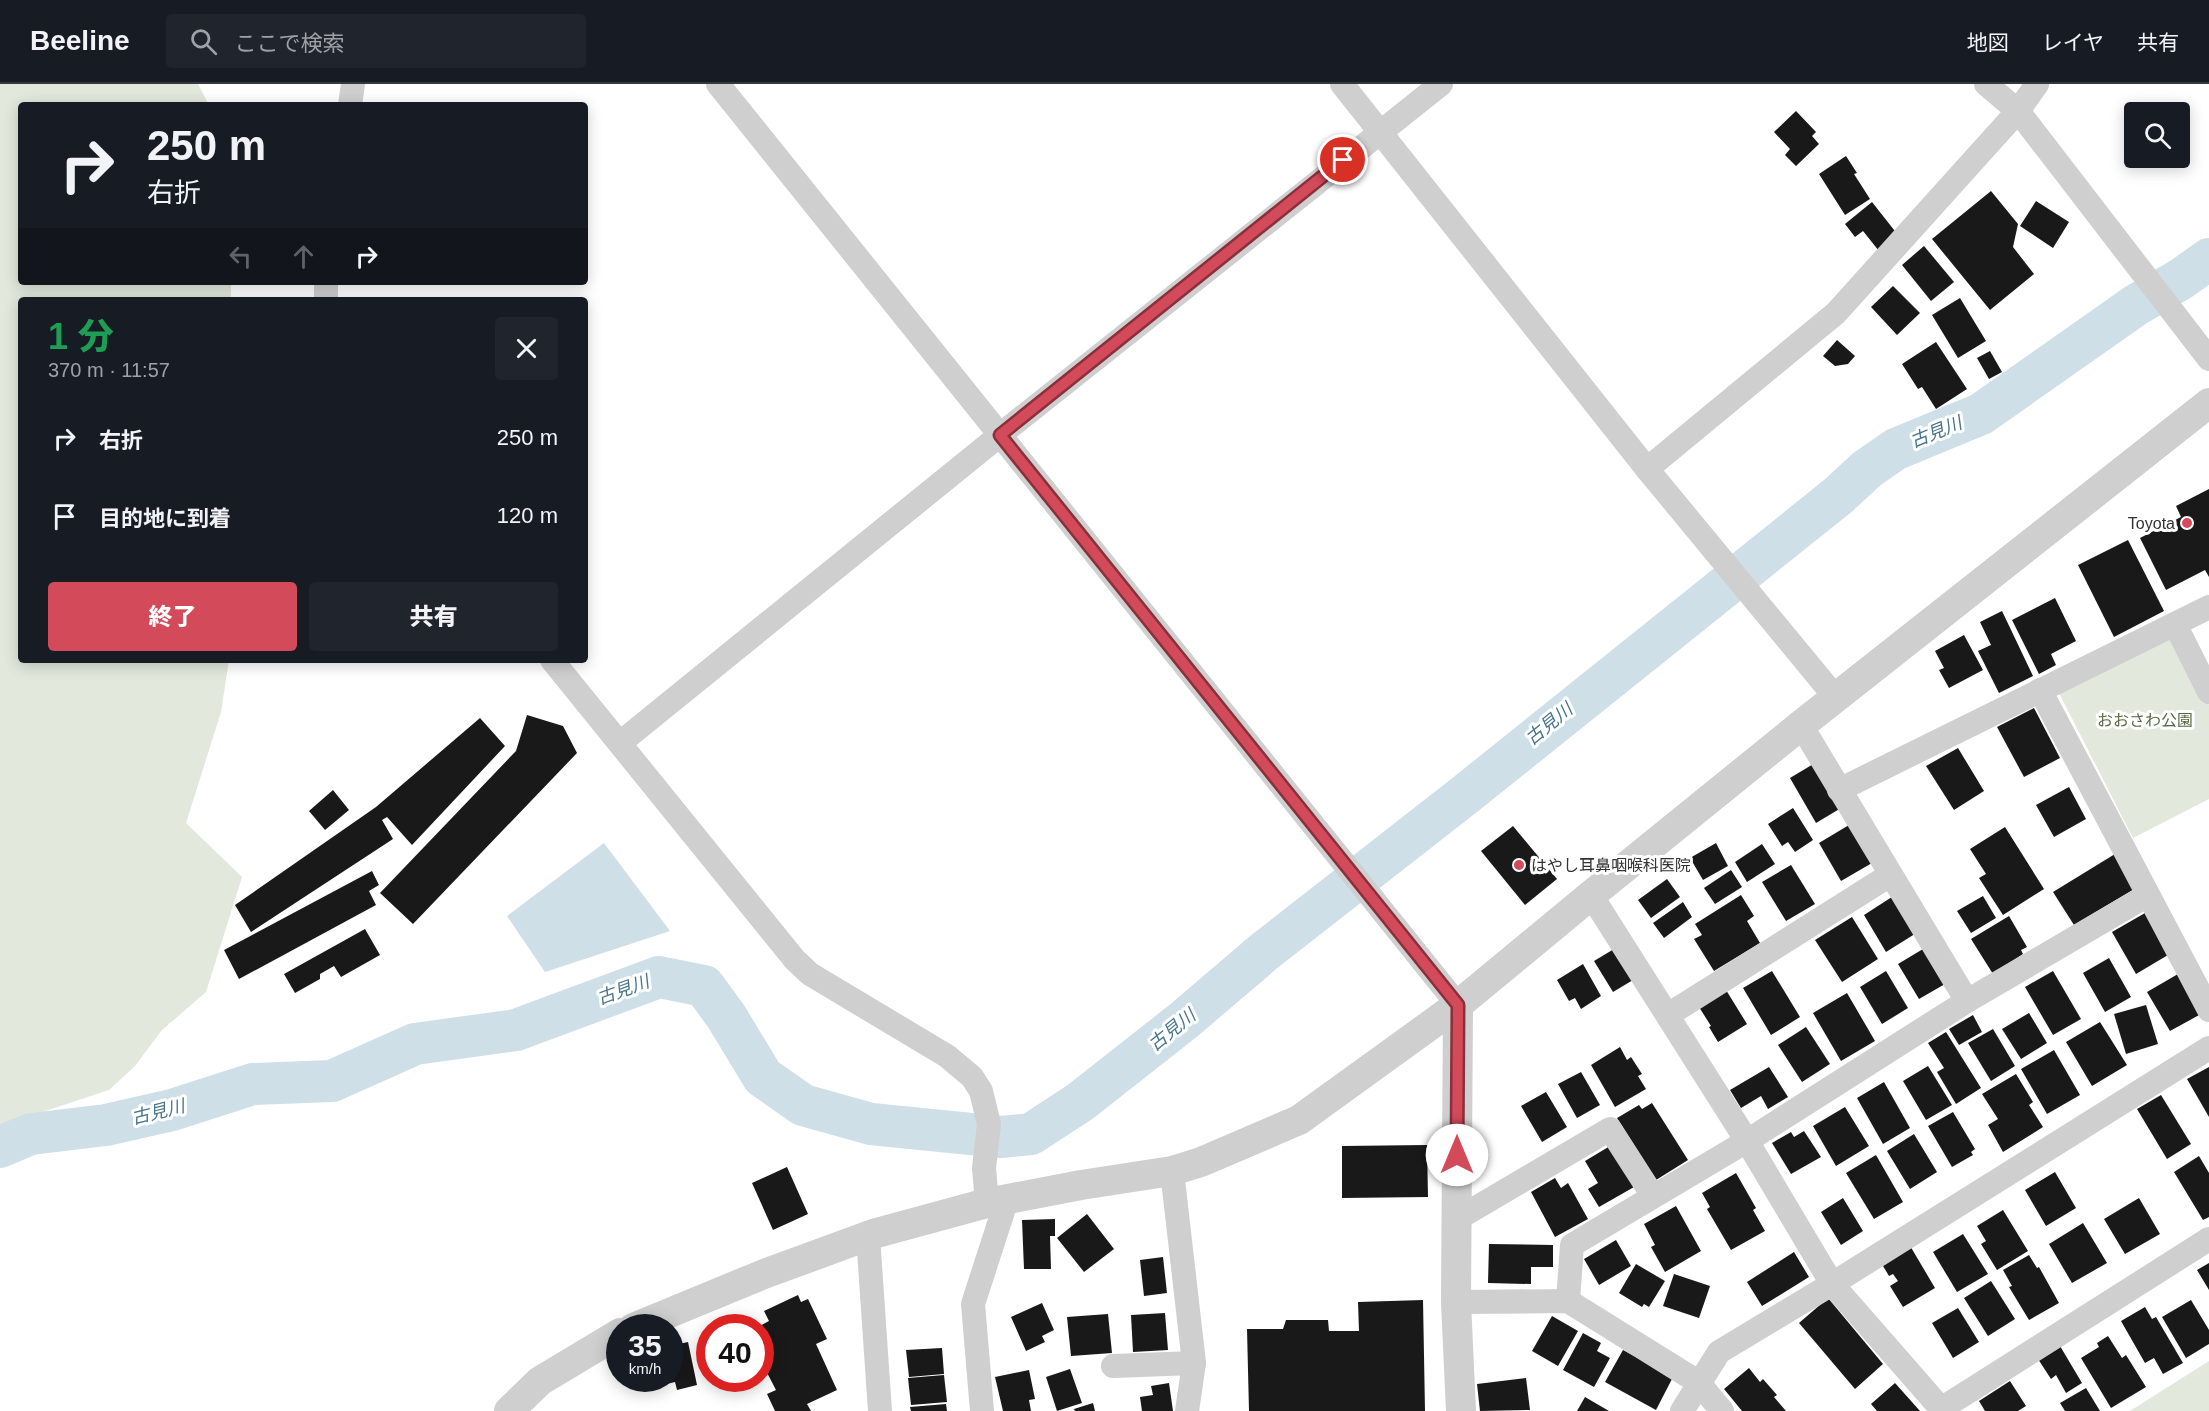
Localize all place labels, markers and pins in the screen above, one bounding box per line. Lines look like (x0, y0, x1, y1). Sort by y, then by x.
pin (1317, 134, 1368, 185)
place label: Toyota (2128, 515, 2175, 532)
marker: Toyota (2180, 516, 2194, 530)
place label: はやし耳鼻咽喉科医院 (1531, 857, 1691, 874)
marker: はやし耳鼻咽喉科医院 (1512, 858, 1526, 872)

